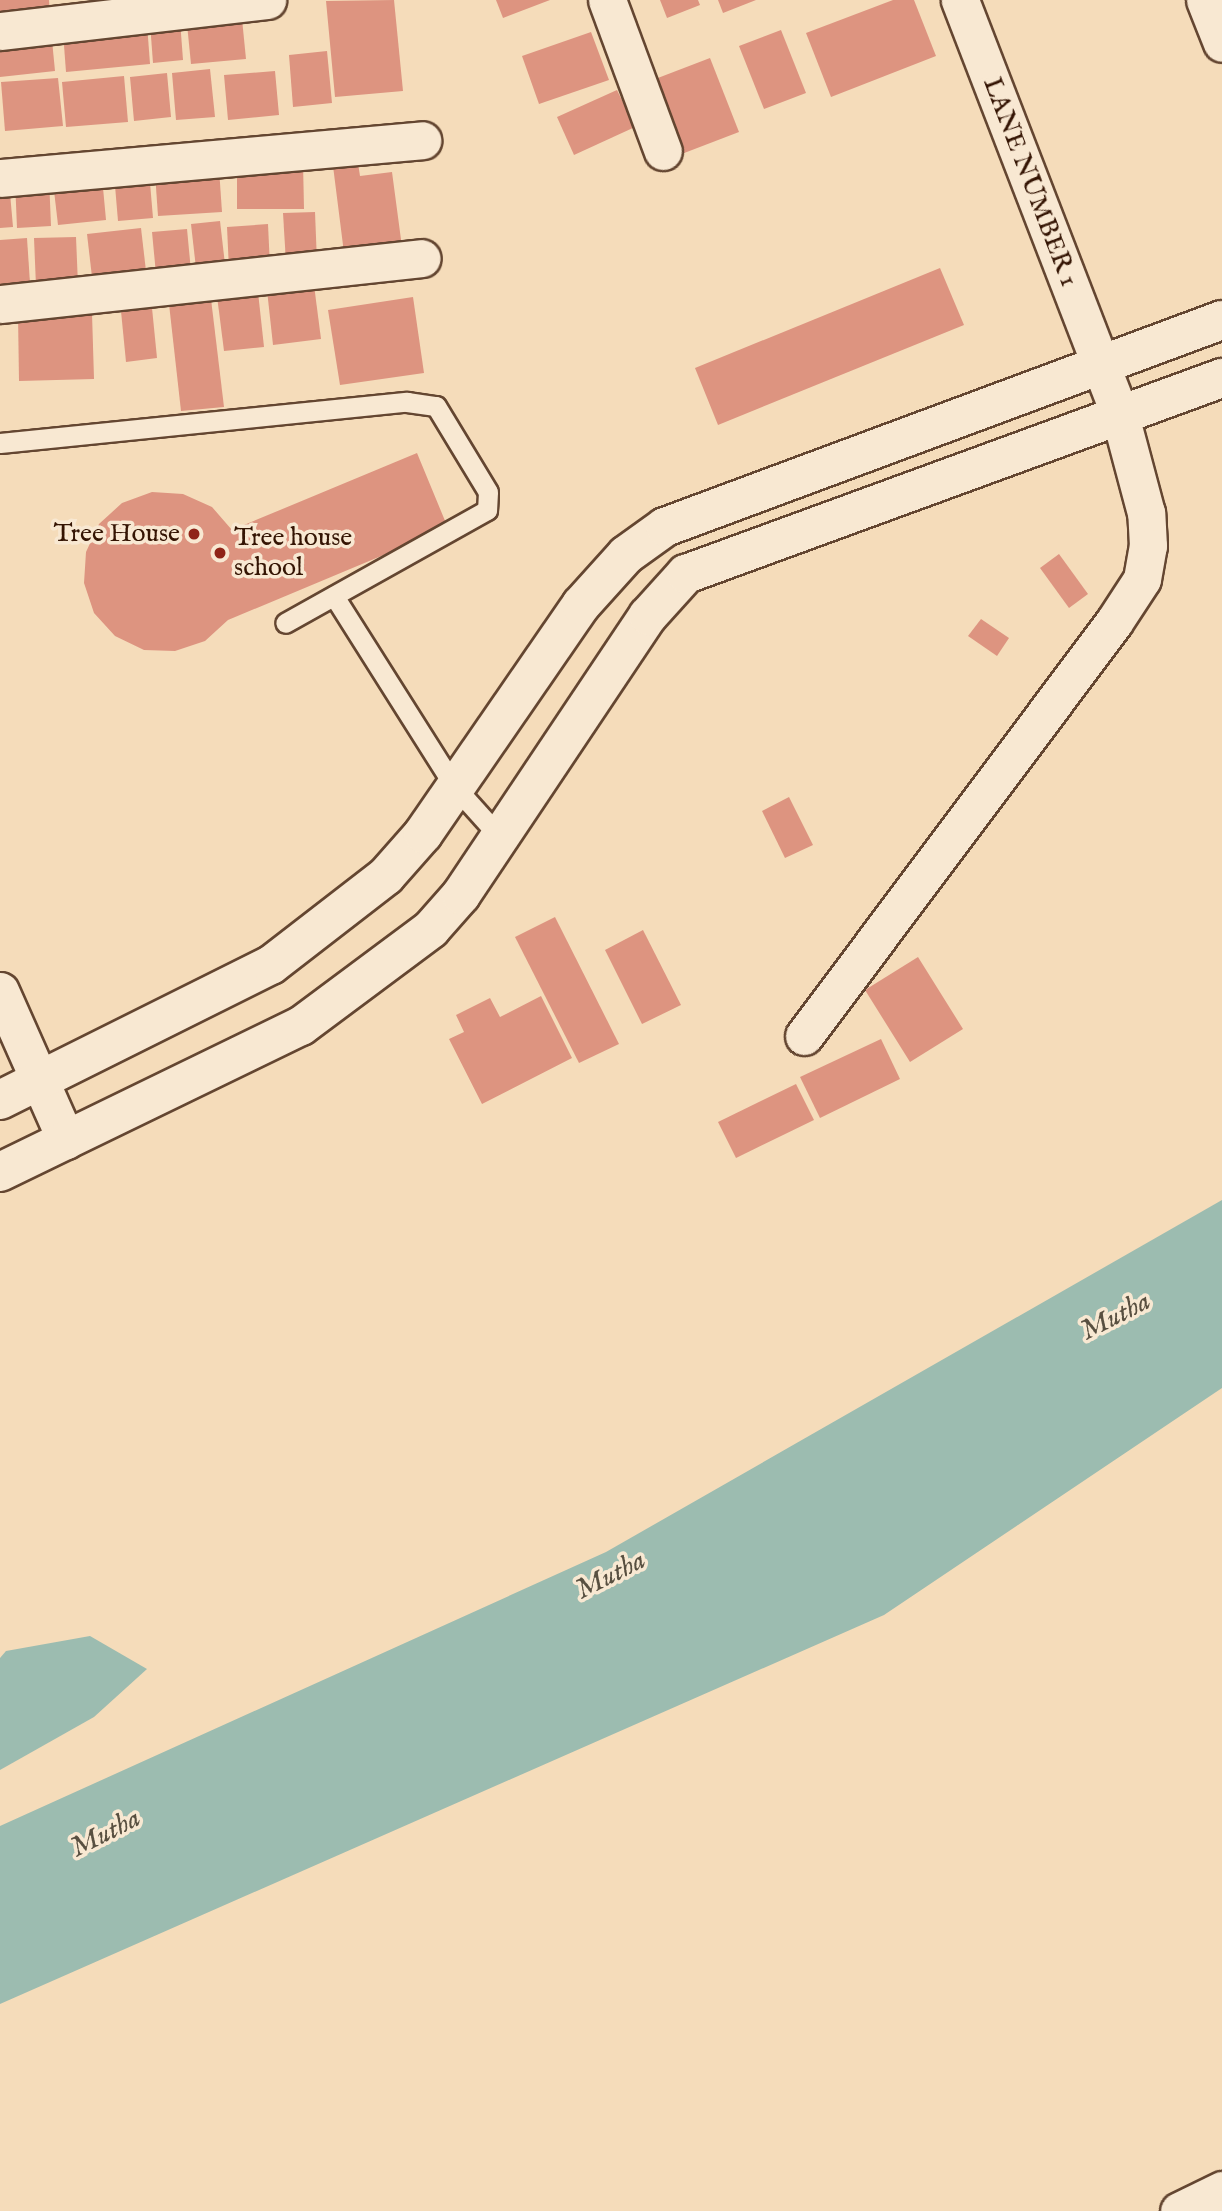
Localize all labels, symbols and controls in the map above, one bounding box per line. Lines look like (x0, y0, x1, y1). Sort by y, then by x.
street label: LANE NUMBER 1 (976, 73, 1084, 291)
place label: Tree House (54, 518, 180, 550)
place label: Tree house school (234, 522, 352, 584)
marker: Tree House (186, 526, 202, 542)
marker: Tree house school (212, 545, 228, 561)
water label: Mutha (1075, 1285, 1157, 1349)
water label: Mutha (570, 1544, 652, 1608)
water label: Mutha (65, 1802, 147, 1866)

